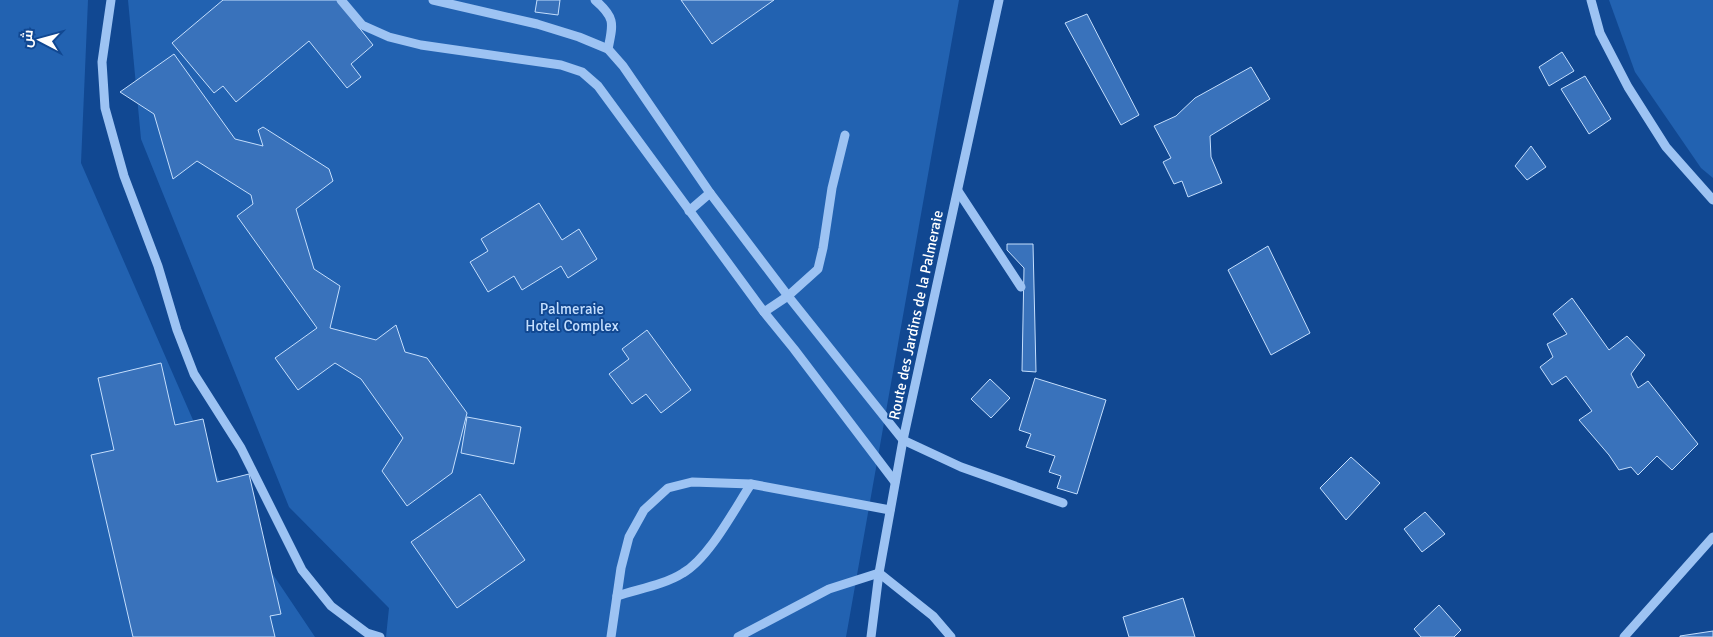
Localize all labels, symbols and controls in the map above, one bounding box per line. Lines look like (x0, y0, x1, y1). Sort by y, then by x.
north arrow (15, 15, 65, 65)
text: ش (18, 29, 37, 49)
street label: Route des Jardins de la Palmeraie (885, 209, 947, 421)
park label: Palmeraie Hotel Complex (525, 300, 619, 335)

